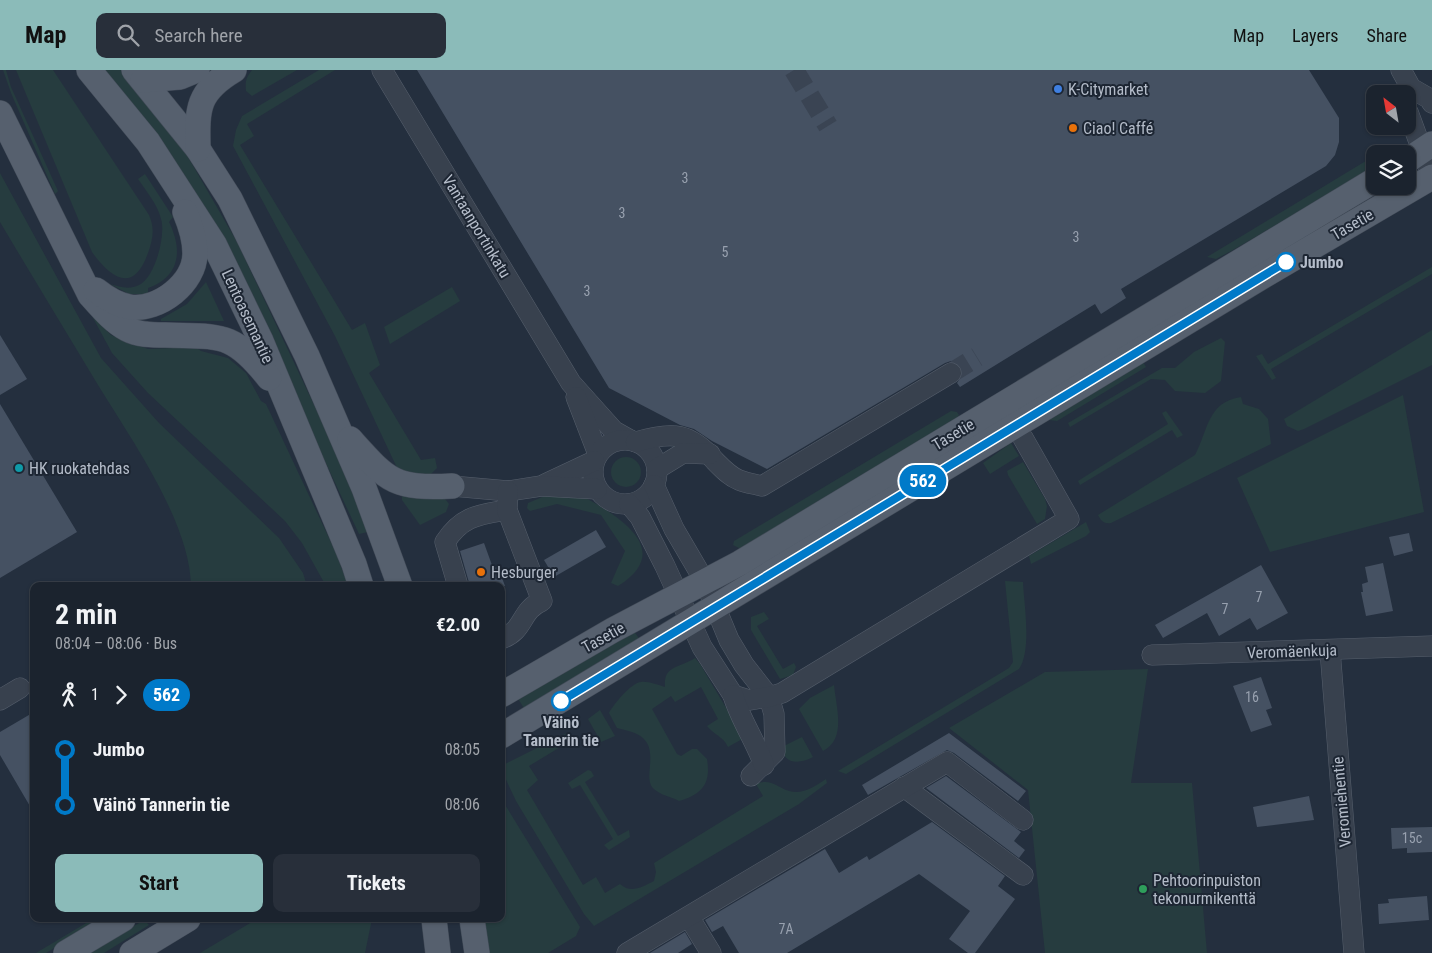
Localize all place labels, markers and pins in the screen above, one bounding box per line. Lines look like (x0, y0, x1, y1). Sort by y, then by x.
place label: K-Citymarket (1068, 80, 1148, 99)
marker: K-Citymarket (1052, 83, 1064, 95)
place label: Ciao! Caffé (1083, 119, 1153, 138)
marker: Ciao! Caffé (1067, 122, 1079, 134)
marker: Jumbo (1276, 252, 1296, 272)
place label: Jumbo (1300, 253, 1344, 272)
place label: HK ruokatehdas (29, 459, 130, 478)
marker: HK ruokatehdas (13, 462, 25, 474)
place label: Hesburger (491, 563, 556, 582)
marker: Hesburger (475, 566, 487, 578)
marker: Väinö Tannerin tie (551, 691, 571, 711)
place label: Väinö Tannerin tie (523, 713, 599, 750)
place label: Pehtoorinpuiston tekonurmikenttä (1153, 871, 1261, 908)
marker: Pehtoorinpuiston tekonurmikenttä (1137, 883, 1149, 895)

